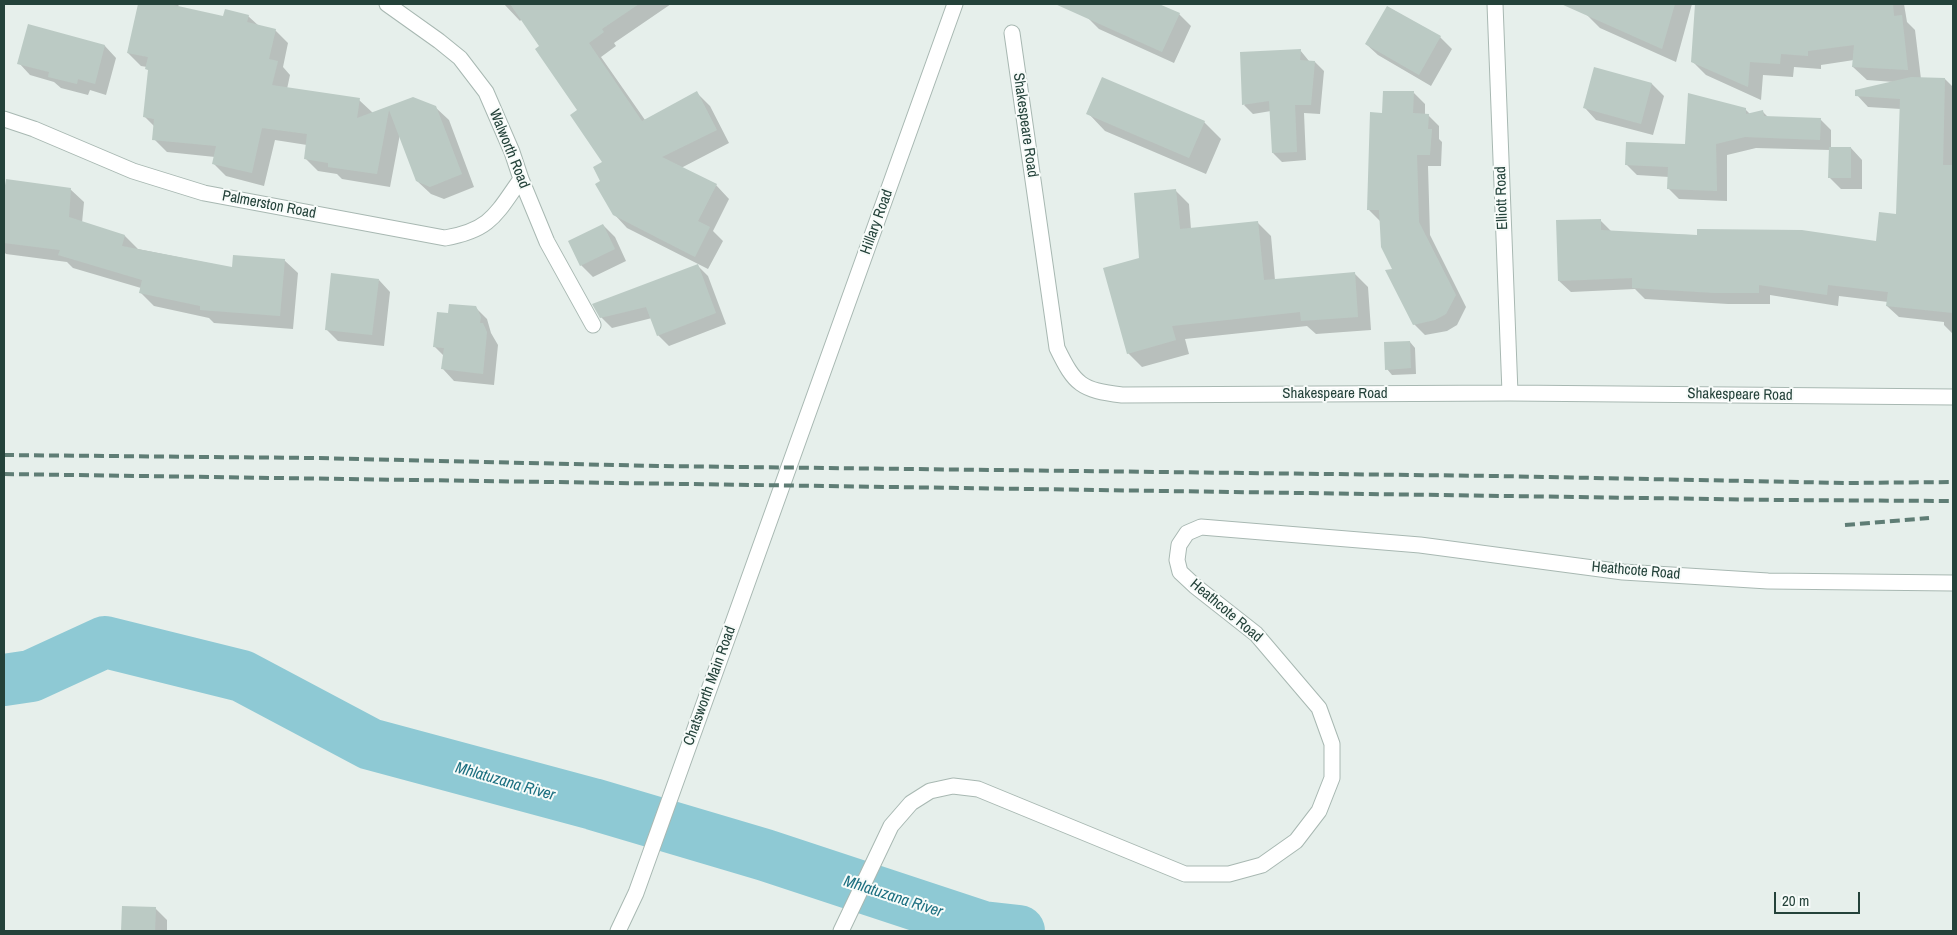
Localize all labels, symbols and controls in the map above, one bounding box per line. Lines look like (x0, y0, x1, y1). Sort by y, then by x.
street label: Shakespeare Road (1009, 72, 1041, 178)
street label: Walworth Road (485, 107, 533, 191)
street label: Elliott Road (1492, 166, 1512, 230)
street label: Palmerston Road (221, 187, 317, 223)
street label: Hillary Road (857, 187, 897, 257)
street label: Shakespeare Road (1282, 385, 1388, 403)
street label: Shakespeare Road (1687, 385, 1793, 405)
street label: Heathcote Road (1591, 558, 1681, 584)
street label: Heathcote Road (1186, 576, 1266, 646)
street label: Chatsworth Main Road (680, 624, 740, 748)
water label: Mhlatuzana River (453, 759, 557, 805)
water label: Mhlatuzana River (841, 872, 945, 922)
scale bar (1777, 882, 1863, 914)
text: 20 m (1782, 890, 1809, 911)

